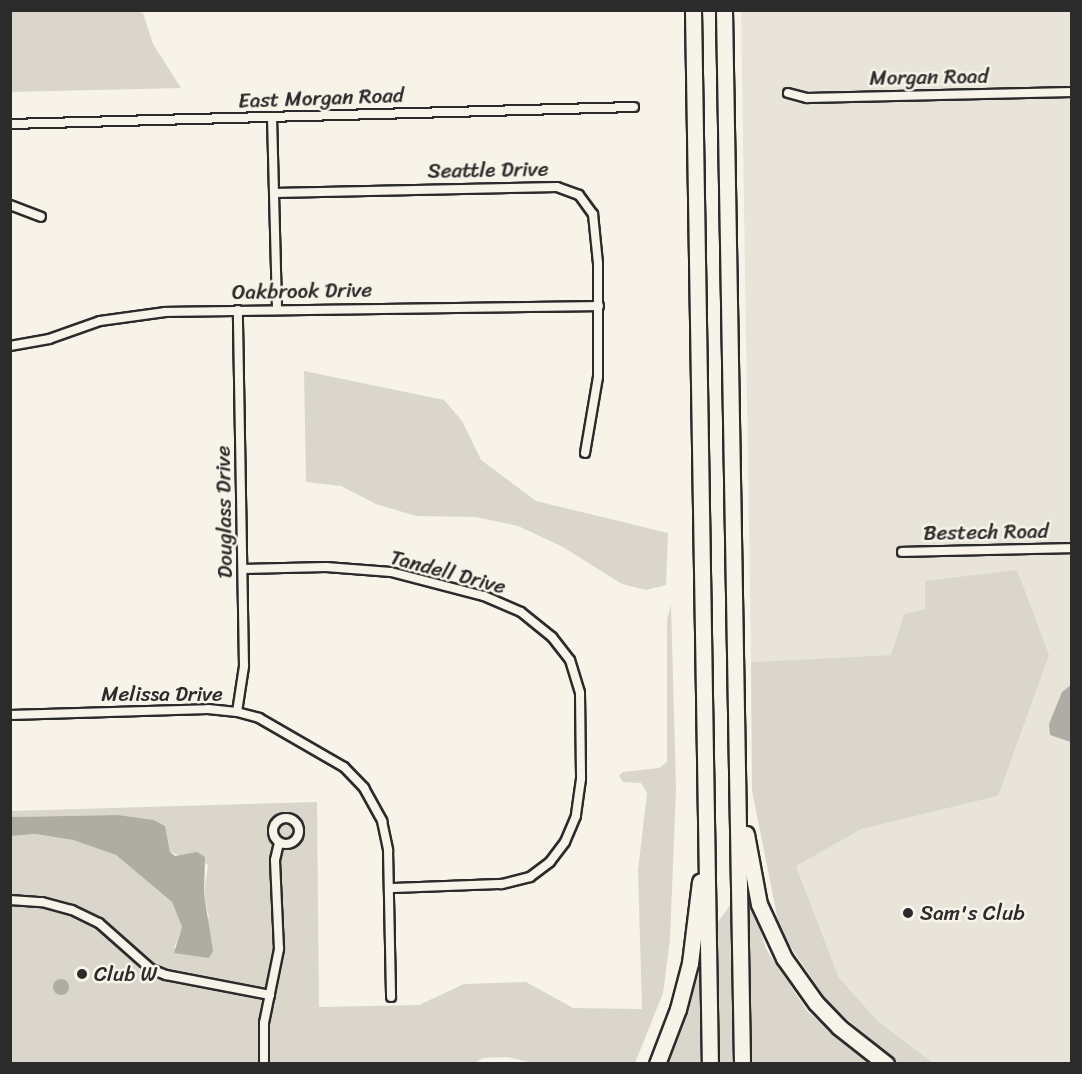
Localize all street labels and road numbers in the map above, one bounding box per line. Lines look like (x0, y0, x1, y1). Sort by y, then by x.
street label: Morgan Road (869, 63, 989, 91)
street label: East Morgan Road (238, 83, 404, 113)
street label: Seattle Drive (427, 156, 549, 184)
street label: Oakbrook Drive (232, 277, 372, 305)
street label: Douglass Drive (210, 445, 238, 579)
street label: Bestech Road (923, 518, 1049, 546)
street label: Tandell Drive (388, 544, 508, 600)
street label: Melissa Drive (101, 681, 223, 707)

